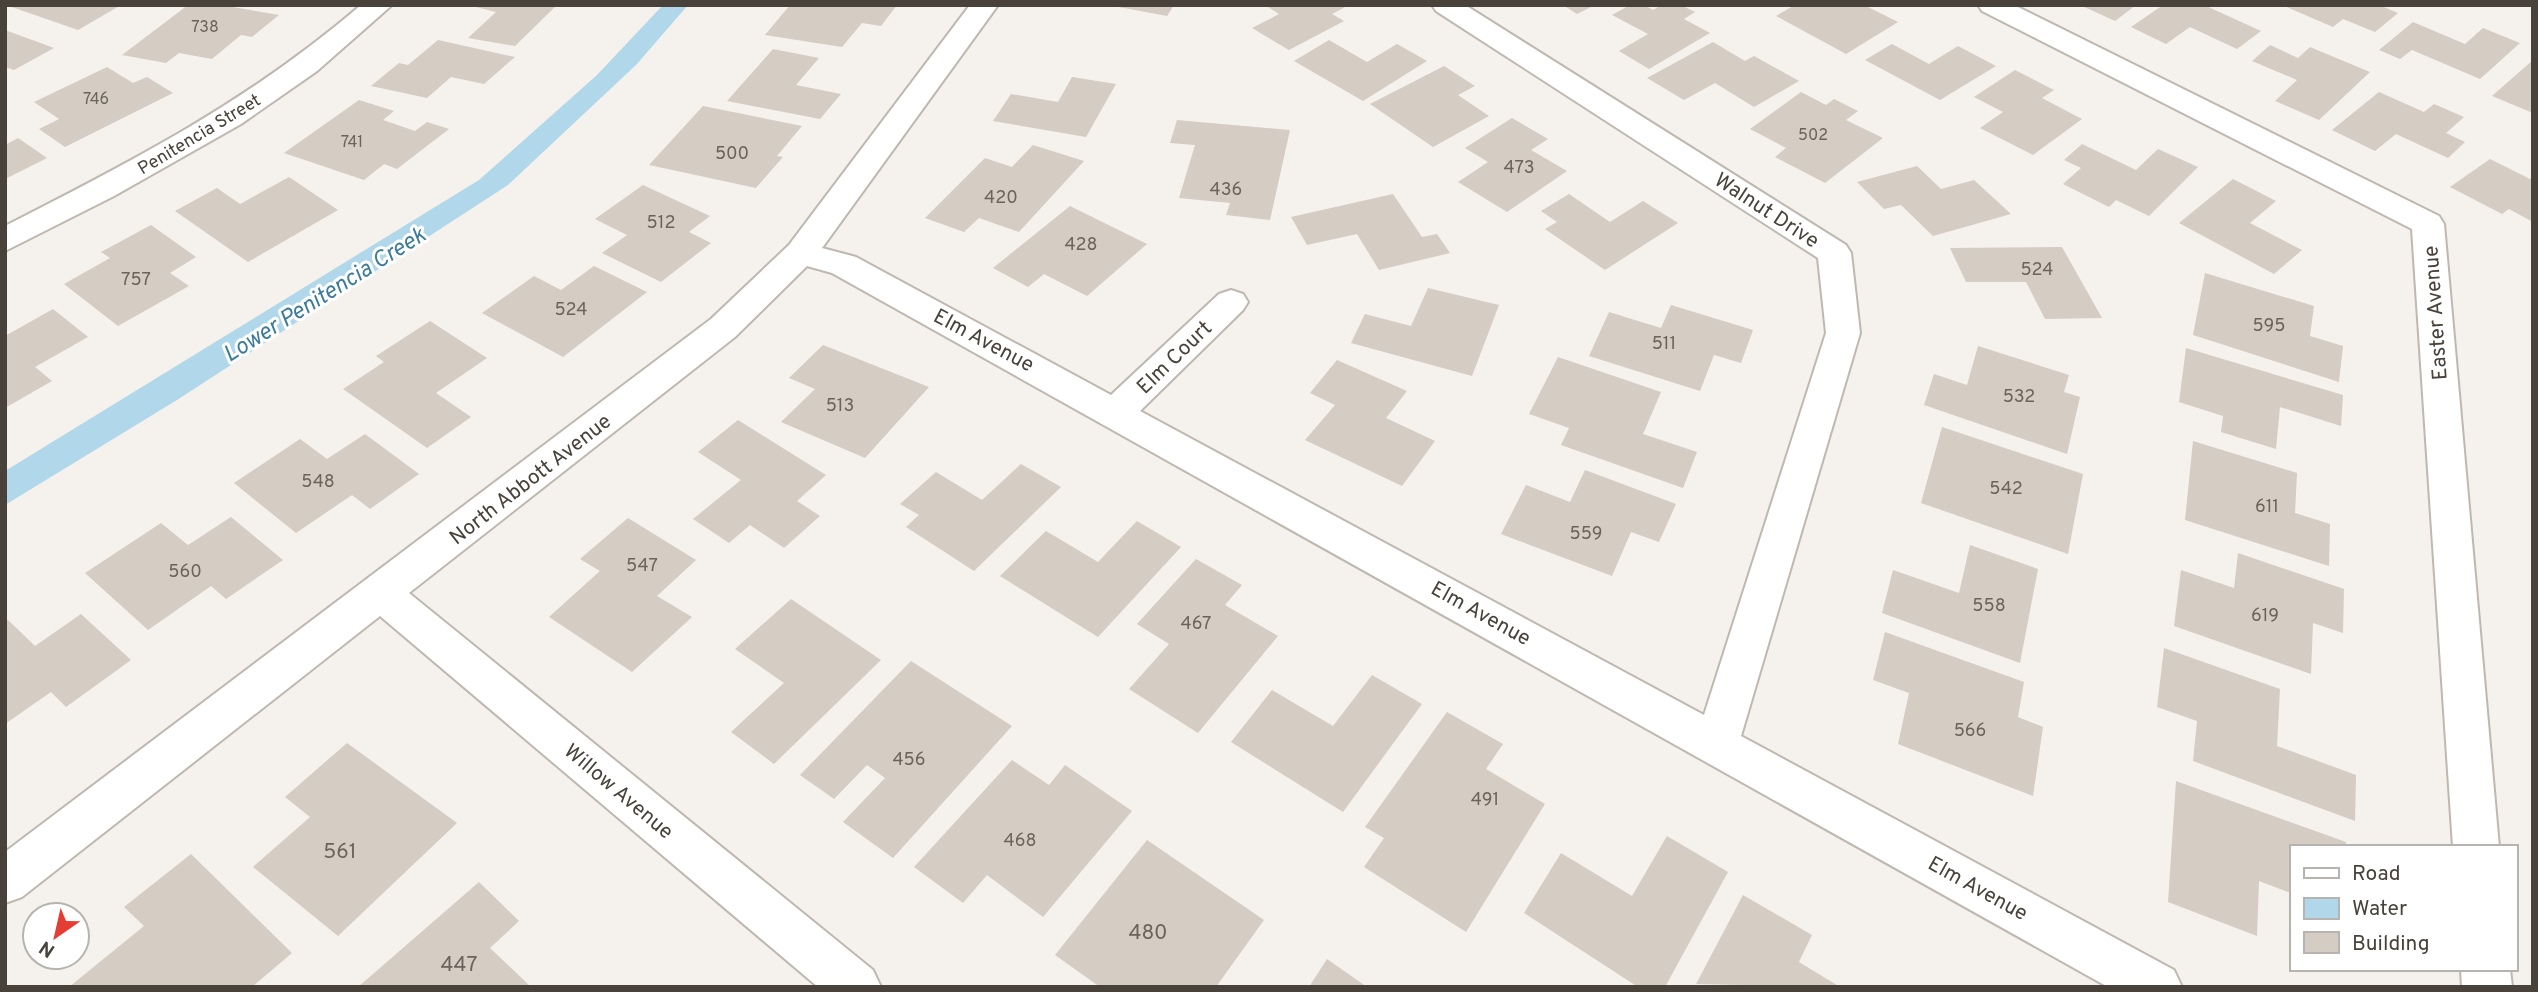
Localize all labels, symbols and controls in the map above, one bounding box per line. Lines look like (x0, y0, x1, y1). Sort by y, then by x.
house number: 738 (191, 18, 219, 38)
street label: Penitencia Street (134, 89, 266, 181)
house number: 746 (83, 90, 109, 110)
house number: 502 (1798, 126, 1828, 146)
house number: 741 (341, 133, 363, 153)
house number: 500 (715, 143, 749, 166)
house number: 473 (1504, 157, 1534, 180)
street label: Walnut Drive (1709, 167, 1824, 255)
house number: 436 (1210, 179, 1242, 202)
house number: 420 (984, 187, 1018, 210)
house number: 512 (647, 212, 675, 235)
water label: Lower Penitencia Creek (219, 222, 432, 370)
house number: 428 (1064, 234, 1098, 257)
street label: Easter Avenue (2418, 245, 2455, 381)
house number: 524 (2020, 259, 2054, 282)
house number: 757 (121, 269, 151, 292)
house number: 524 (554, 299, 588, 322)
street label: Elm Avenue (928, 304, 1038, 379)
house number: 595 (2253, 315, 2285, 338)
street label: Elm Court (1132, 316, 1218, 401)
house number: 511 (1652, 333, 1676, 356)
house number: 532 (2003, 386, 2035, 409)
house number: 513 (826, 395, 854, 418)
street label: North Abbott Avenue (445, 409, 617, 552)
house number: 548 (301, 471, 335, 494)
house number: 542 (1989, 478, 2023, 501)
house number: 611 (2255, 496, 2279, 519)
house number: 559 (1570, 523, 1602, 546)
house number: 547 (626, 555, 658, 578)
house number: 560 (168, 561, 202, 584)
street label: Elm Avenue (1426, 576, 1535, 653)
house number: 558 (1972, 595, 2006, 618)
house number: 619 (2251, 605, 2279, 628)
house number: 467 (1181, 613, 1211, 636)
house number: 566 (1954, 720, 1986, 743)
street label: Willow Avenue (558, 738, 678, 846)
house number: 456 (892, 749, 926, 772)
house number: 491 (1471, 789, 1499, 812)
house number: 468 (1004, 830, 1036, 853)
house number: 561 (323, 839, 357, 866)
legend (2290, 845, 2517, 971)
street label: Elm Avenue (1923, 851, 2032, 928)
text: Road (2352, 861, 2401, 888)
text: Water (2352, 896, 2407, 923)
north arrow (21, 901, 91, 971)
house number: 480 (1128, 920, 1168, 947)
text: Building (2352, 931, 2430, 958)
text: N (35, 935, 60, 962)
house number: 447 (441, 952, 477, 979)

